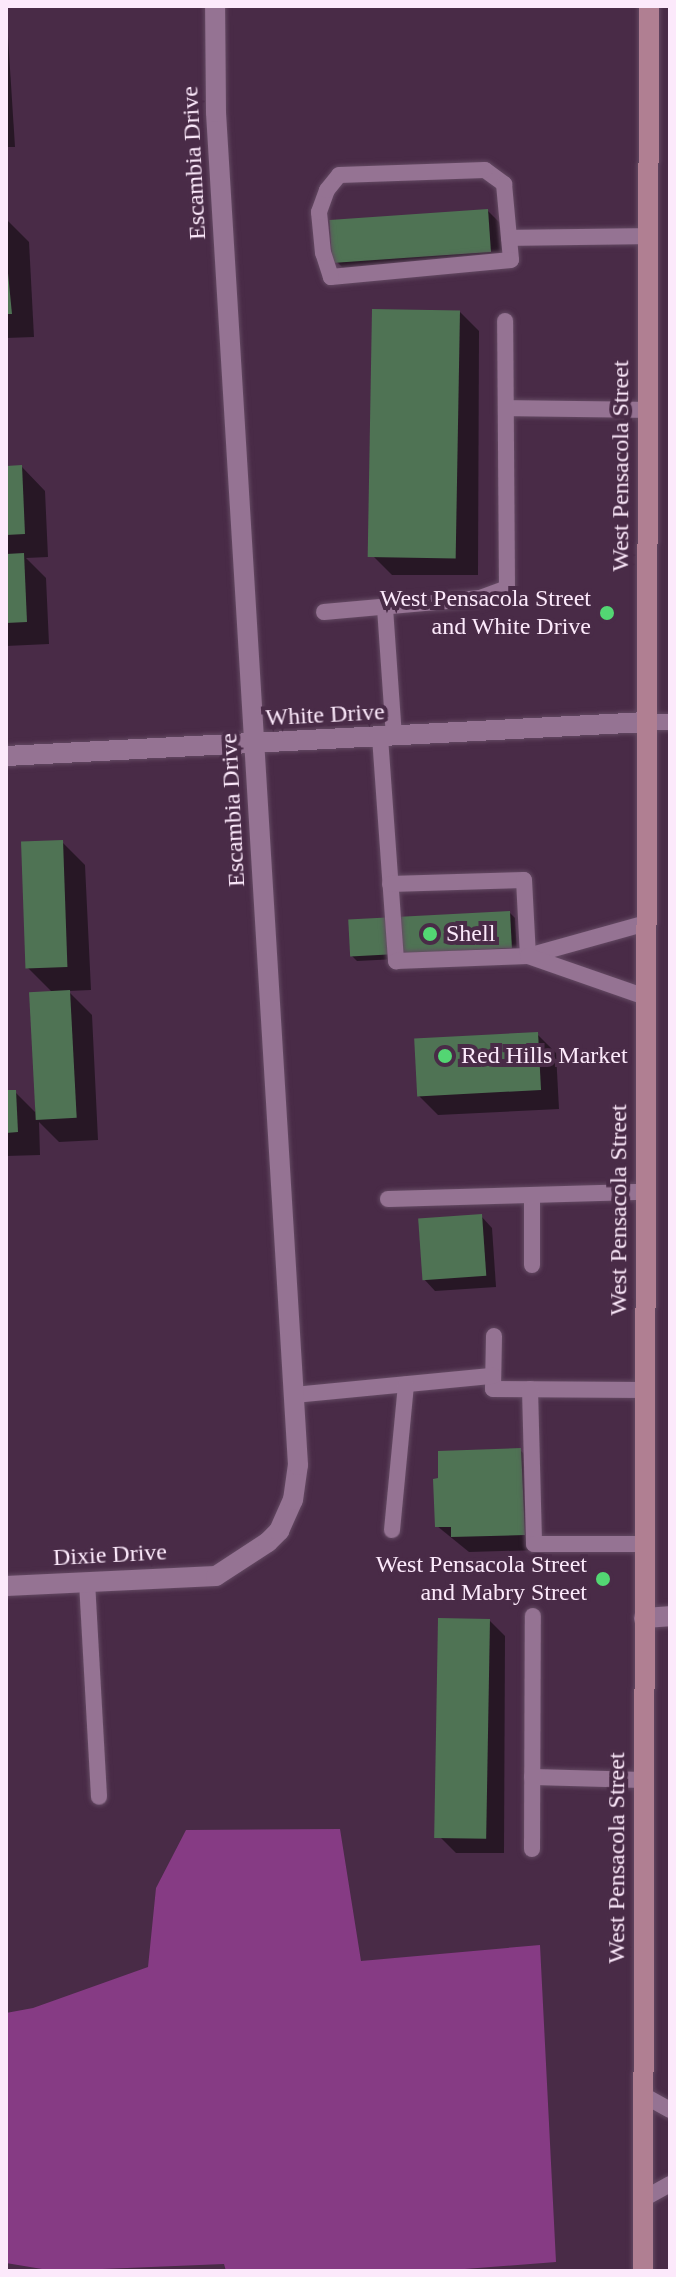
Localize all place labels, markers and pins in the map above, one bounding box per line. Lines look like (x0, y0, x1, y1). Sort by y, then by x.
place label: West Pensacola Street and White Drive (380, 585, 591, 641)
marker: West Pensacola Street and White Drive (598, 604, 616, 622)
place label: Shell (446, 920, 495, 948)
marker: Shell (421, 925, 439, 943)
place label: Red Hills Market (461, 1042, 628, 1070)
marker: Red Hills Market (436, 1047, 454, 1065)
place label: West Pensacola Street and Mabry Street (376, 1551, 587, 1607)
marker: West Pensacola Street and Mabry Street (594, 1570, 612, 1588)

